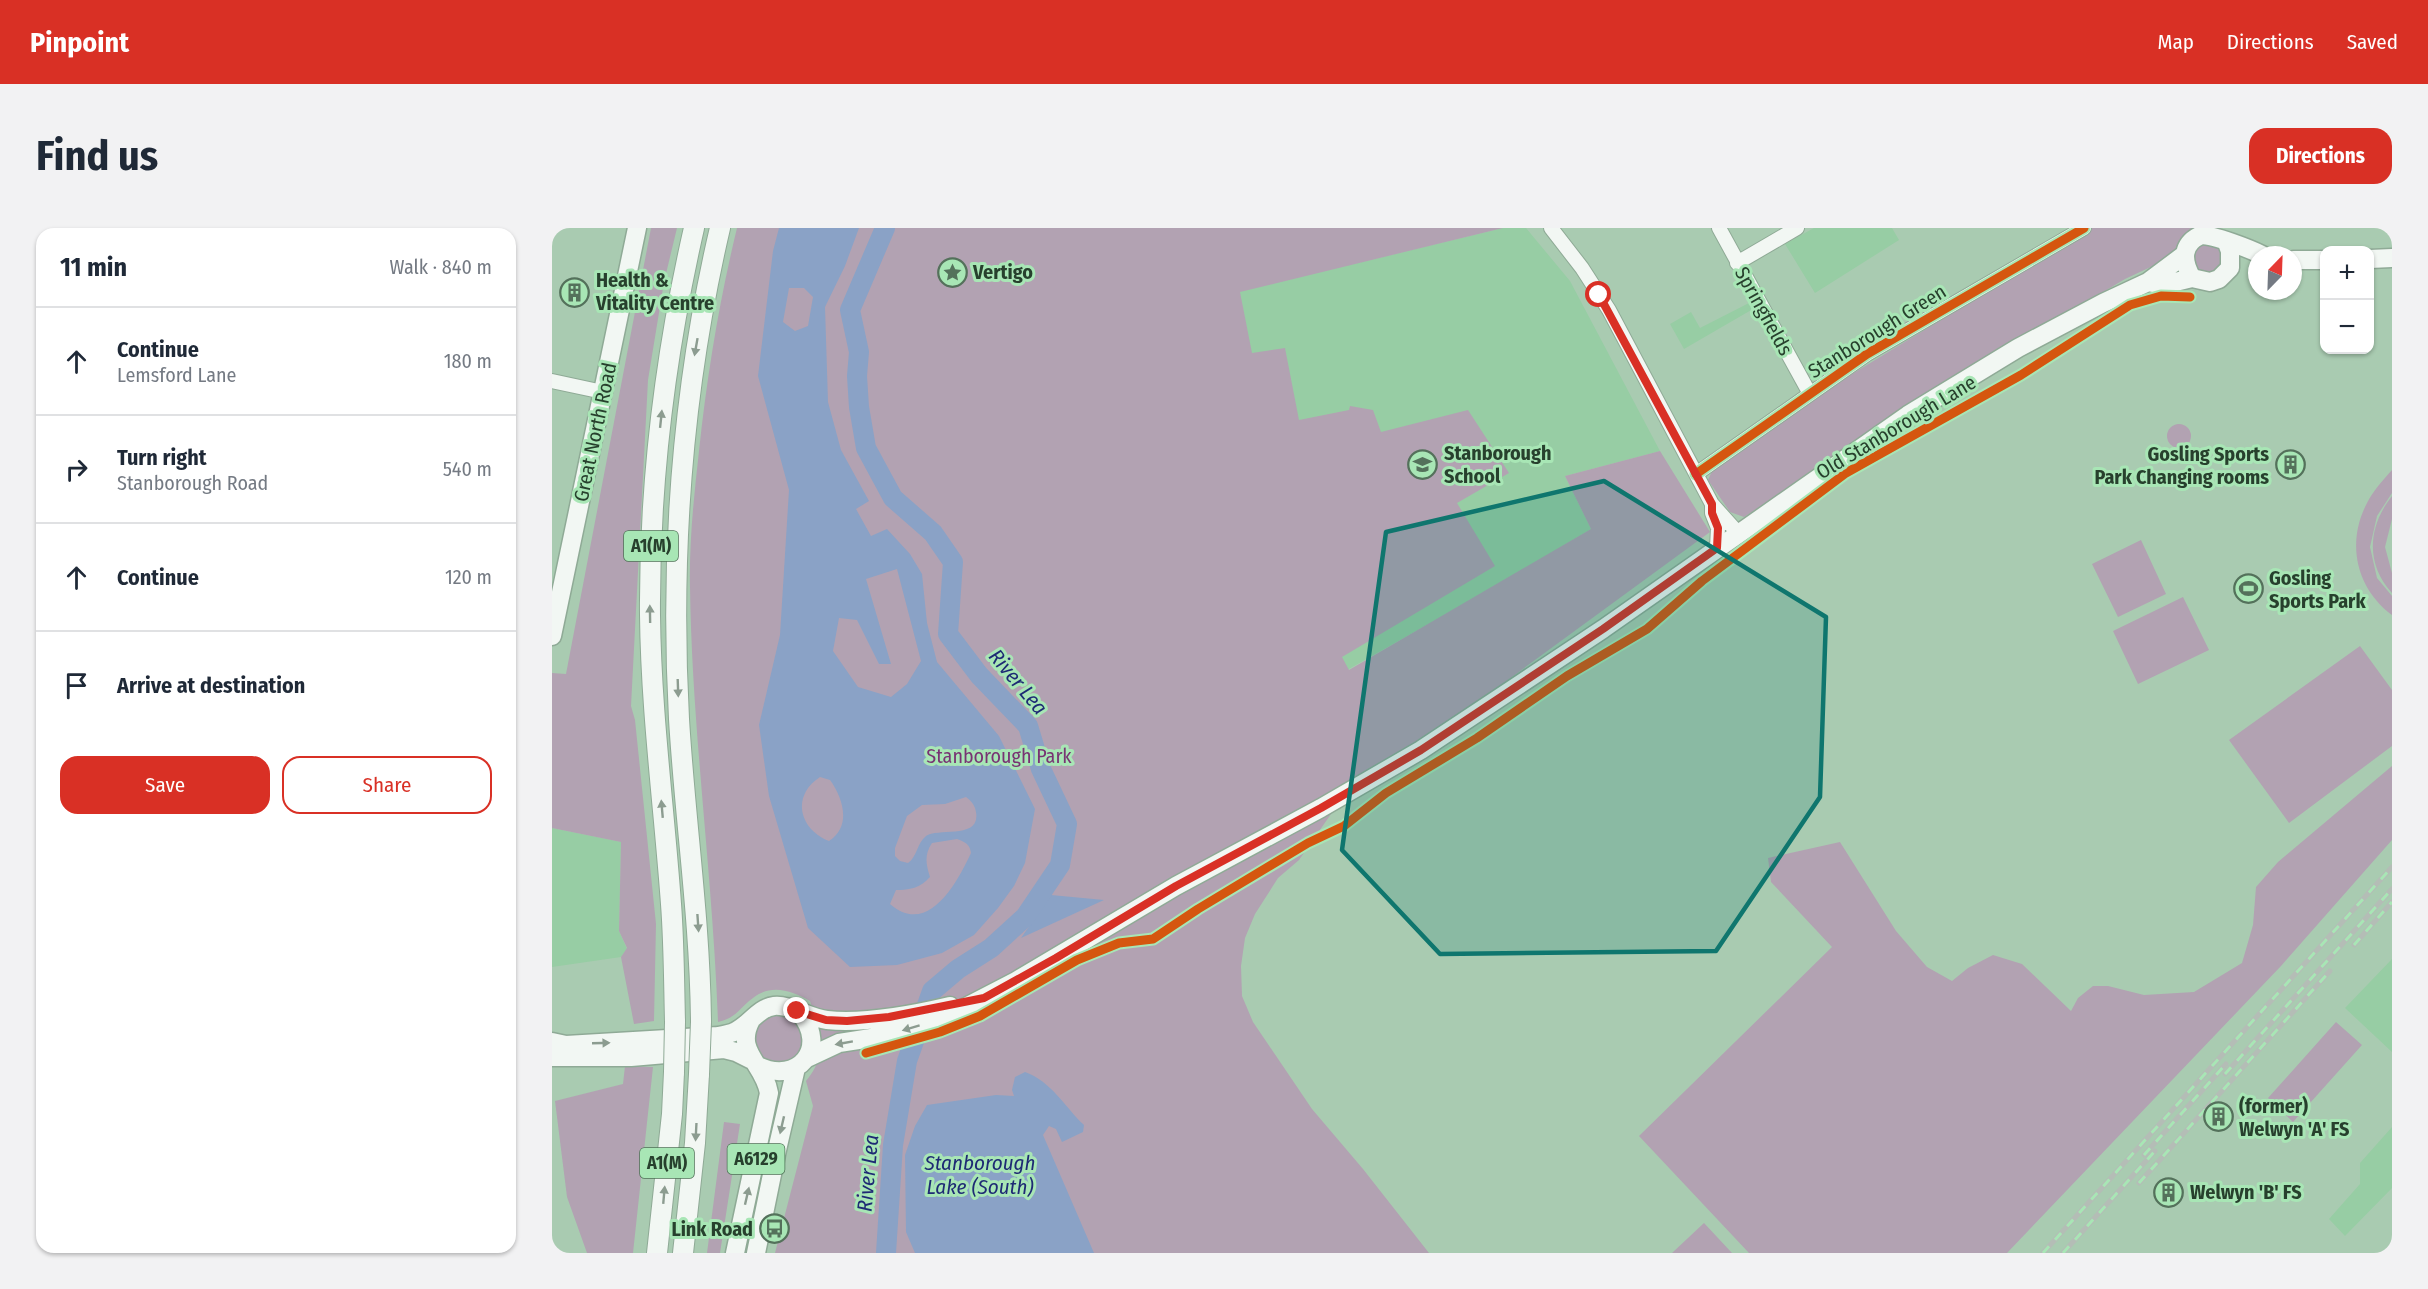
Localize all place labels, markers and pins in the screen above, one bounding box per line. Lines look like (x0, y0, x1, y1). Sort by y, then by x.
place icon: Vertigo (936, 256, 968, 288)
place label: Vertigo (972, 260, 1033, 284)
place label: Health & Vitality Centre (595, 268, 714, 315)
building icon: Health & Vitality Centre (559, 276, 591, 308)
place label: Stanborough School (1444, 441, 1551, 488)
place label: Gosling Sports Park Changing rooms (2094, 442, 2269, 489)
school or university icon: Stanborough School (1407, 448, 1439, 480)
building icon: Gosling Sports Park Changing rooms (2274, 449, 2306, 481)
place label: Gosling Sports Park (2269, 566, 2366, 613)
sports icon: Gosling Sports Park (2232, 573, 2264, 605)
place label: (former) Welwyn 'A' FS (2239, 1094, 2349, 1141)
building icon: (former) Welwyn 'A' FS (2202, 1101, 2234, 1133)
building icon: Welwyn 'B' FS (2153, 1176, 2185, 1208)
place label: Welwyn 'B' FS (2190, 1180, 2302, 1204)
bus stop icon: Link Road (758, 1213, 790, 1245)
place label: Link Road (671, 1217, 753, 1241)

